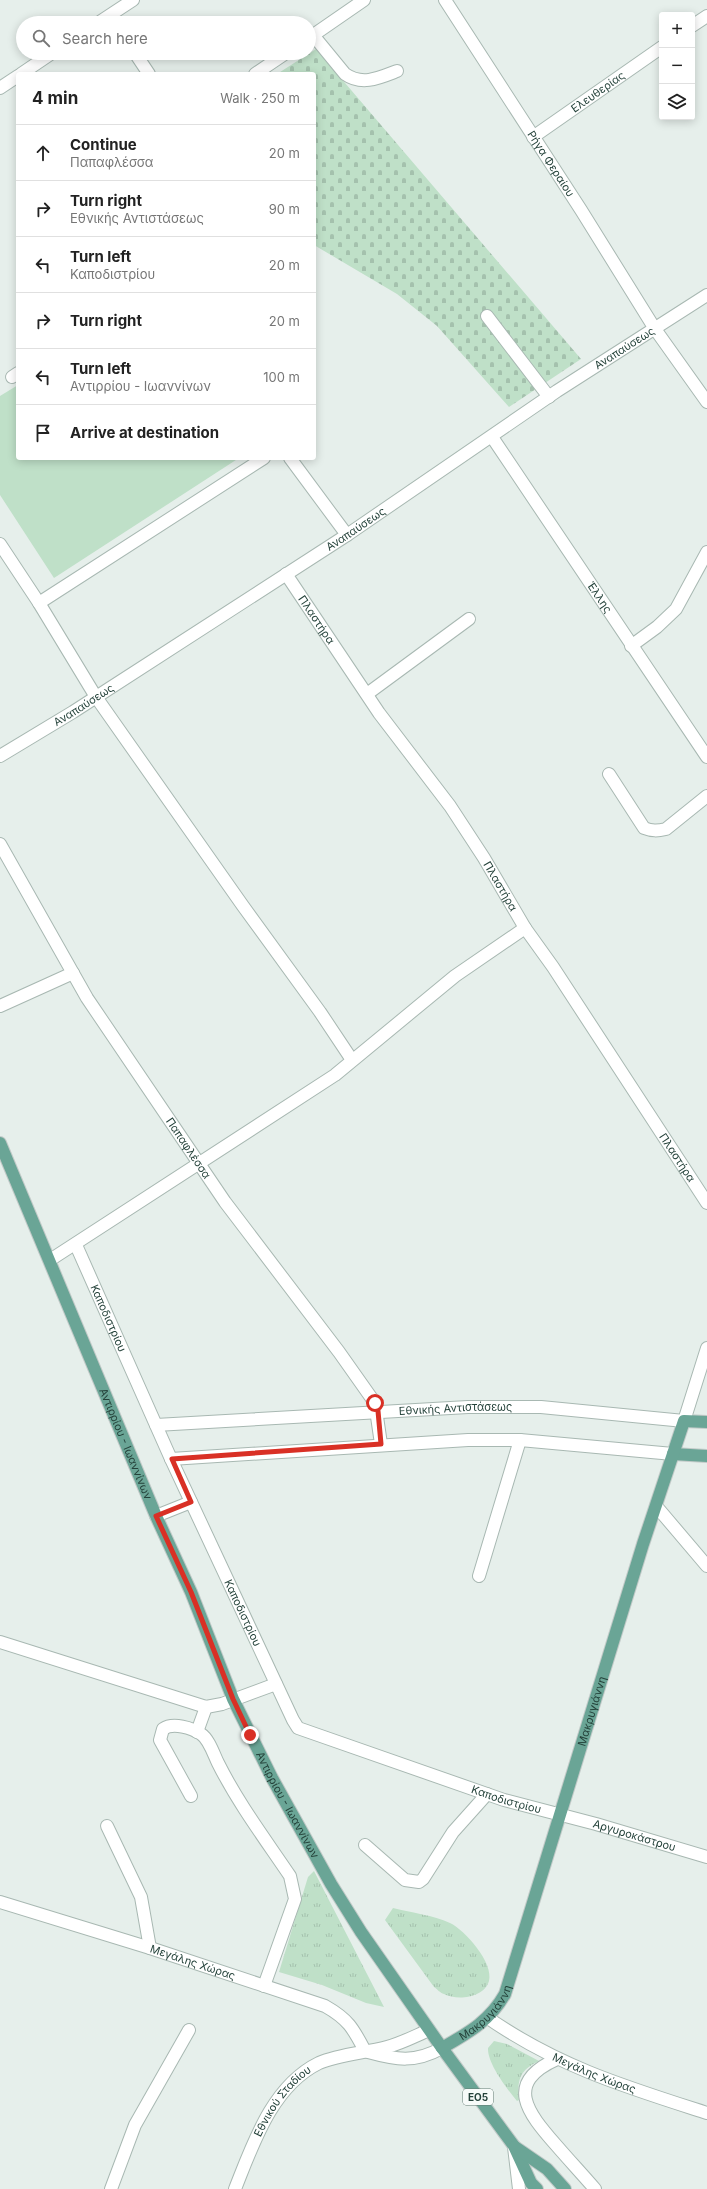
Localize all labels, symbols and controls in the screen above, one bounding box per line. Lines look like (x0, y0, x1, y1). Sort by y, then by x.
map controls (659, 12, 695, 120)
button: + (659, 12, 695, 48)
search box (16, 16, 316, 60)
icon: search (30, 27, 52, 49)
text: Search here (62, 29, 148, 48)
button: − (659, 48, 695, 84)
street label: Ελευθερίας (568, 68, 627, 115)
button: layers (659, 84, 695, 120)
text: 4 min (32, 88, 78, 108)
text: Walk · 250 m (220, 90, 300, 106)
street label: Ρήγα Φεραίου (524, 128, 578, 199)
text: Continue (70, 135, 137, 154)
icon: ahead (32, 142, 54, 164)
text: 20 m (269, 145, 300, 161)
text: Παπαφλέσσα (70, 154, 153, 170)
text: Turn right (70, 191, 142, 210)
icon: right (32, 198, 54, 220)
text: 90 m (269, 201, 300, 217)
text: Εθνικής Αντιστάσεως (70, 210, 204, 226)
text: Turn left (70, 247, 131, 266)
icon: left (32, 254, 54, 276)
text: 20 m (269, 257, 300, 273)
text: Καποδιστρίου (70, 266, 155, 282)
icon: right (32, 310, 54, 332)
text: Turn right (70, 311, 142, 330)
text: 20 m (269, 313, 300, 329)
street label: Αναπαύσεως (592, 323, 657, 372)
text: Turn left (70, 359, 131, 378)
icon: left (32, 366, 54, 388)
text: 100 m (263, 369, 300, 385)
text: Αντιρρίου - Ιωαννίνων (70, 378, 211, 394)
icon: arrive (32, 422, 54, 444)
text: Arrive at destination (70, 423, 219, 442)
street label: Αναπαύσεως (323, 504, 388, 554)
street label: Έλλης (584, 579, 615, 616)
street label: Πλαστήρα (295, 593, 338, 647)
street label: Αναπαύσεως (51, 681, 116, 729)
street label: Πλαστήρα (480, 859, 521, 914)
street label: Παπαφλέσσα (163, 1115, 214, 1181)
street label: Πλαστήρα (656, 1130, 698, 1185)
street label: Καποδιστρίου (87, 1282, 129, 1354)
street label: Αντιρρίου - Ιωαννίνων (96, 1386, 155, 1502)
route start (366, 1394, 384, 1412)
street label: Εθνικής Αντιστάσεως (398, 1400, 512, 1418)
street label: Καποδιστρίου (221, 1577, 265, 1649)
street label: Μακρυγιάννη (574, 1675, 609, 1748)
route end (241, 1726, 259, 1744)
street label: Αντιρρίου - Ιωαννίνων (253, 1749, 322, 1861)
street label: Καποδιστρίου (470, 1782, 543, 1816)
street label: Αργυροκάστρου (591, 1816, 677, 1854)
street label: Μεγάλης Χώρας (148, 1942, 237, 1983)
street label: Μακρυγιάννη (456, 1983, 514, 2043)
street label: Μεγάλης Χώρας (550, 2050, 638, 2096)
street label: Εθνικού Σταδίου (251, 2062, 314, 2139)
road number: ΕΟ5 (463, 2089, 493, 2105)

